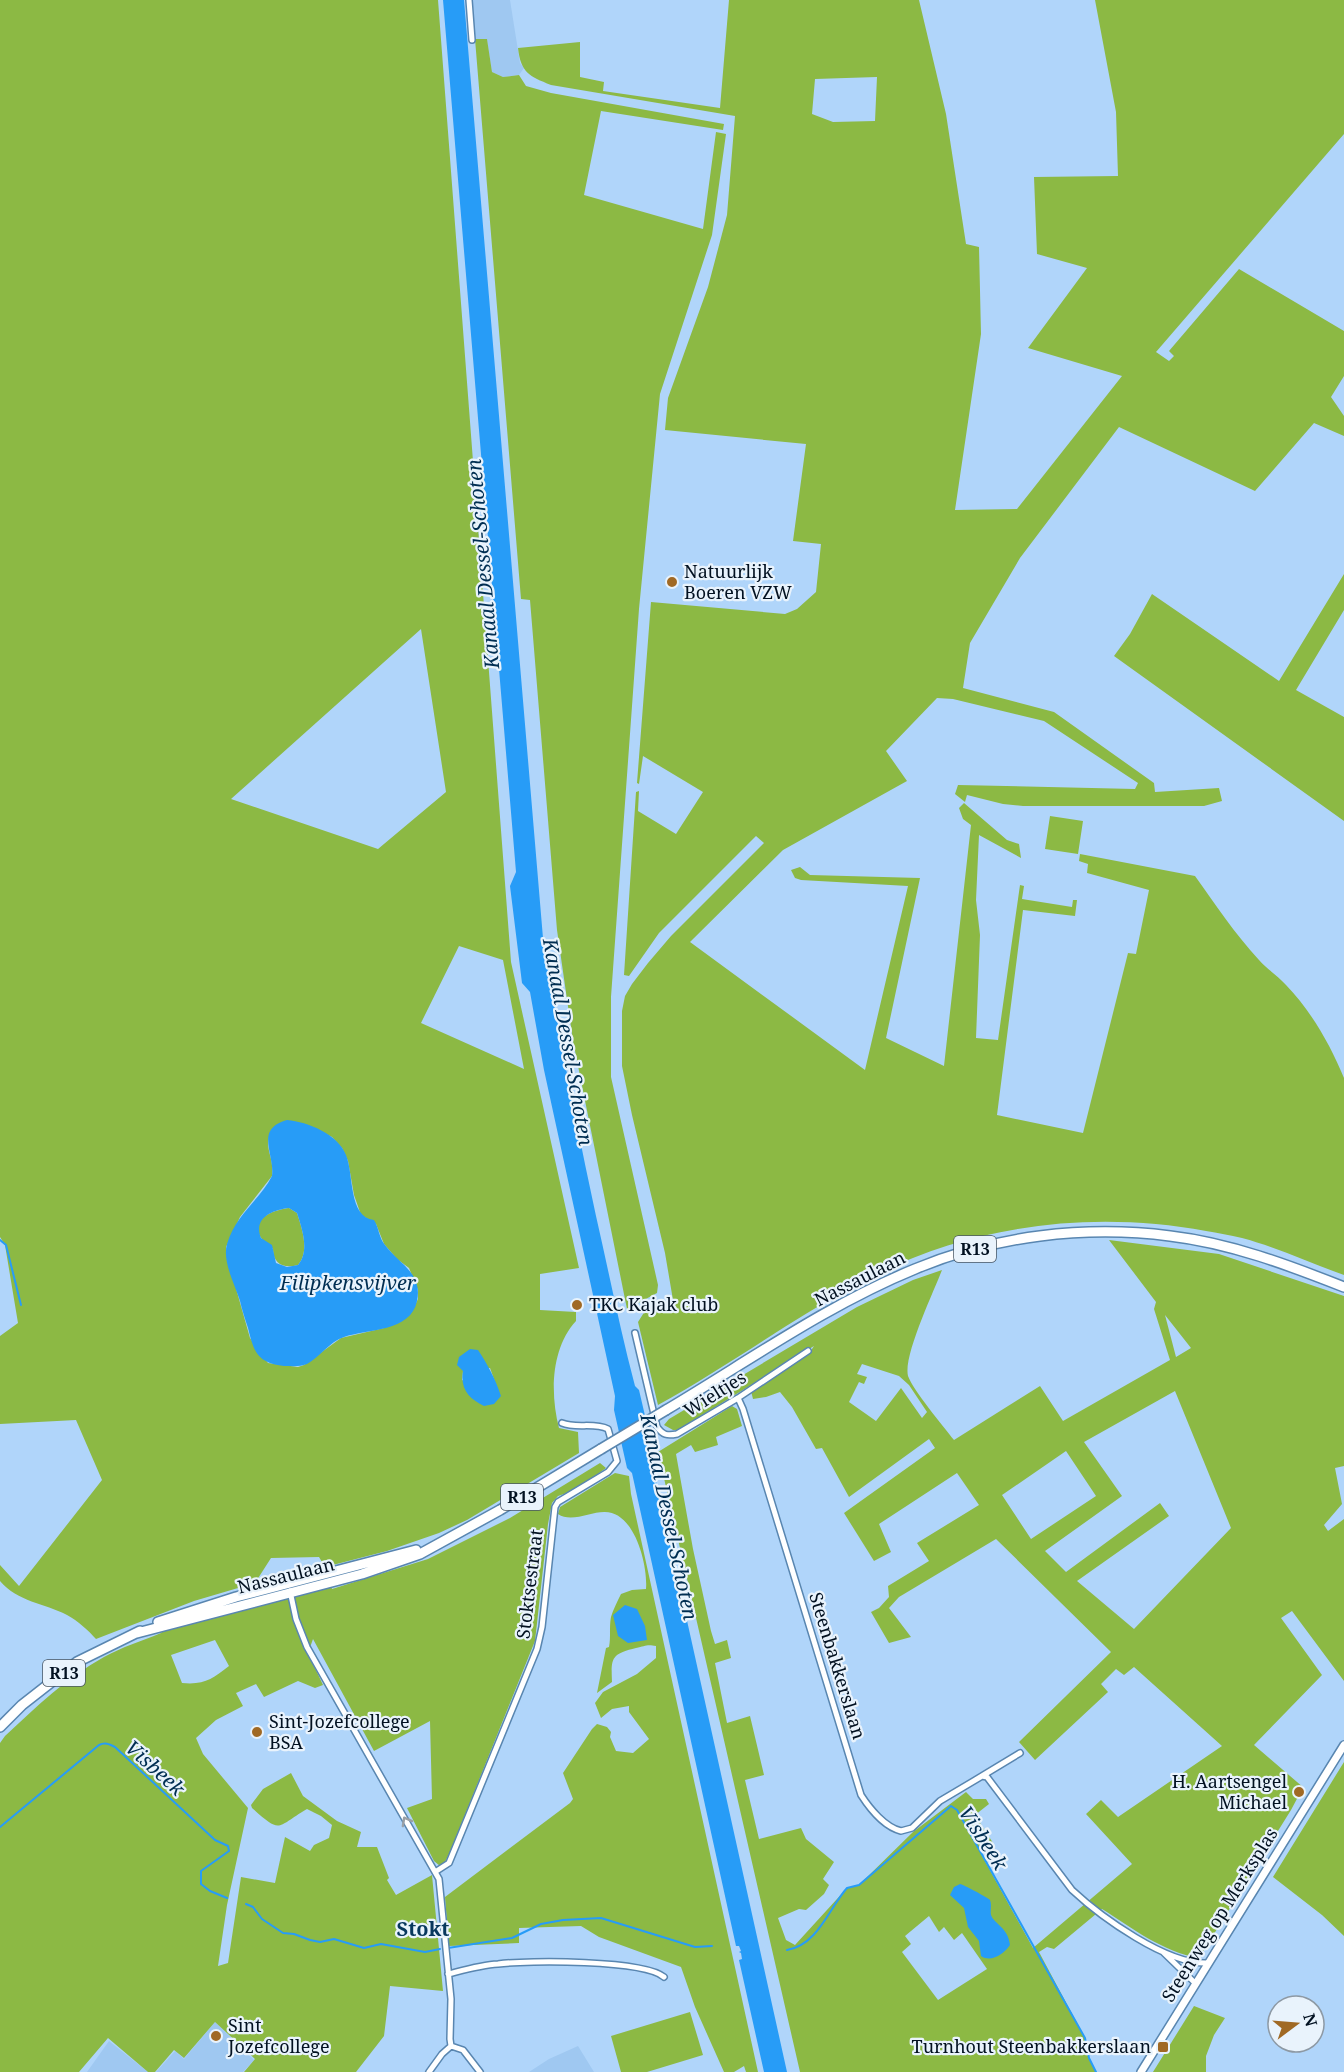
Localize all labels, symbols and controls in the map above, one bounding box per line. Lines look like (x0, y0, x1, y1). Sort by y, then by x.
water label: Kanaal Dessel-Schoten (460, 458, 505, 671)
place label: Natuurlijk Boeren VZW (684, 559, 792, 604)
marker: Natuurlijk Boeren VZW (665, 575, 679, 589)
water label: Kanaal Dessel-Schoten (537, 935, 600, 1148)
road number: R13 (954, 1236, 996, 1262)
street label: Nassaulaan (810, 1245, 909, 1311)
water label: Filipkensvijver (279, 1269, 417, 1296)
place label: TKC Kajak club (589, 1292, 718, 1316)
marker: TKC Kajak club (570, 1298, 584, 1312)
street label: Wieltjes (679, 1365, 750, 1422)
water label: Kanaal Dessel-Schoten (634, 1410, 705, 1623)
road number: R13 (501, 1484, 543, 1510)
street label: Stoktsestraat (510, 1528, 548, 1640)
street label: Nassaulaan (235, 1551, 337, 1599)
street label: Steenbakkerslaan (804, 1589, 872, 1743)
road number: R13 (43, 1660, 85, 1686)
place label: Sint-Jozefcollege BSA (269, 1709, 410, 1754)
marker: Sint-Jozefcollege BSA (250, 1725, 264, 1739)
water label: Visbeek (120, 1734, 191, 1802)
place label: H. Aartsengel Michael (1172, 1769, 1287, 1814)
marker: H. Aartsengel Michael (1292, 1785, 1306, 1799)
water label: Visbeek (953, 1801, 1014, 1875)
one-way arrow (402, 1817, 414, 1828)
street label: Steenweg op Merksplas (1156, 1823, 1283, 2006)
district label: Stokt (397, 1915, 449, 1942)
north arrow (1266, 1994, 1326, 2054)
text: N (1298, 2011, 1323, 2029)
place label: Sint Jozefcollege (227, 2013, 330, 2058)
marker: Sint Jozefcollege (209, 2029, 223, 2043)
place label: Turnhout Steenbakkerslaan (912, 2034, 1151, 2058)
marker: Turnhout Steenbakkerslaan (1156, 2040, 1170, 2054)

